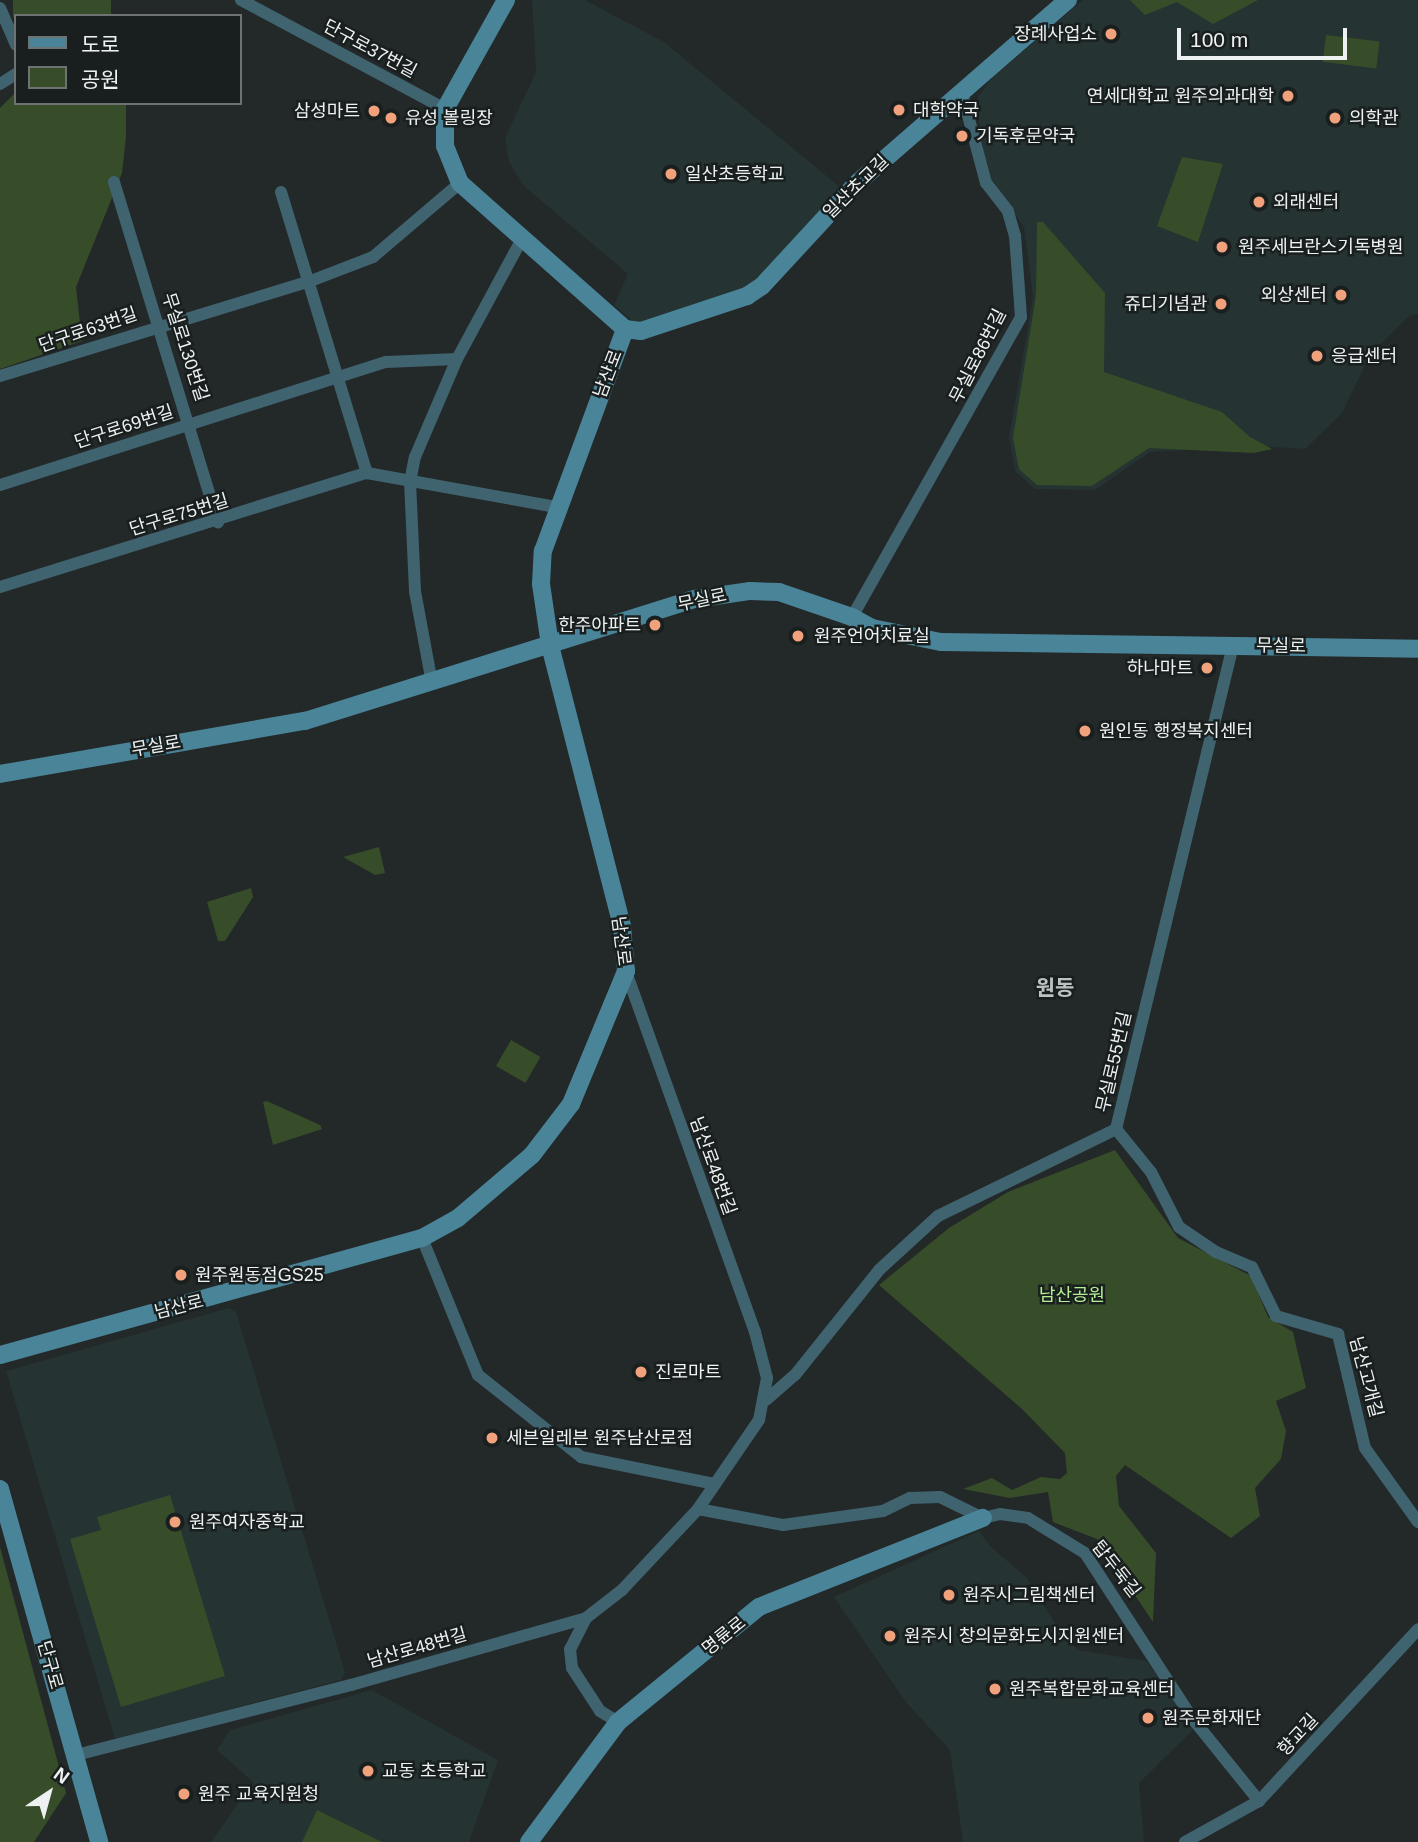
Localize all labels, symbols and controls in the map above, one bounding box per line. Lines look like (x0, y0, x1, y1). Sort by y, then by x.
legend (14, 14, 242, 105)
scale bar (1180, 14, 1350, 58)
street label: 단구로37번길 (320, 15, 420, 83)
place label: 장례사업소 (1014, 23, 1097, 45)
marker: 장례사업소 (1103, 26, 1119, 42)
text: 100 m (1190, 28, 1248, 51)
text: 도로 (81, 33, 120, 56)
text: 공원 (81, 68, 120, 91)
place label: 연세대학교 원주의과대학 (1087, 85, 1274, 107)
marker: 연세대학교 원주의과대학 (1280, 88, 1296, 104)
place label: 대학약국 (913, 99, 979, 121)
place label: 삼성마트 (294, 100, 360, 122)
marker: 대학약국 (891, 102, 907, 118)
marker: 삼성마트 (366, 103, 382, 119)
place label: 유성 볼링장 (405, 107, 493, 129)
place label: 의학관 (1349, 107, 1399, 129)
marker: 유성 볼링장 (383, 110, 399, 126)
marker: 의학관 (1327, 110, 1343, 126)
place label: 기독후문약국 (976, 125, 1075, 147)
marker: 기독후문약국 (954, 128, 970, 144)
street label: 일산초교길 (819, 150, 893, 224)
place label: 일산초등학교 (685, 163, 784, 185)
marker: 일산초등학교 (663, 166, 679, 182)
place label: 외래센터 (1273, 191, 1339, 213)
marker: 외래센터 (1251, 194, 1267, 210)
place label: 원주세브란스기독병원 (1238, 236, 1404, 258)
marker: 원주세브란스기독병원 (1212, 237, 1232, 257)
place label: 외상센터 (1261, 284, 1327, 306)
marker: 외상센터 (1333, 287, 1349, 303)
street label: 무실로130번길 (157, 290, 213, 404)
place label: 쥬디기념관 (1124, 293, 1207, 315)
marker: 쥬디기념관 (1213, 296, 1229, 312)
street label: 단구로63번길 (36, 303, 140, 357)
street label: 무실로86번길 (945, 305, 1011, 407)
place label: 응급센터 (1331, 345, 1397, 367)
street label: 남산로 (589, 347, 627, 401)
marker: 응급센터 (1309, 348, 1325, 364)
street label: 단구로69번길 (72, 401, 176, 453)
street label: 단구로75번길 (127, 490, 231, 540)
street label: 무실로 (675, 584, 729, 616)
place label: 한주아파트 (558, 614, 641, 636)
marker: 한주아파트 (647, 617, 663, 633)
place label: 원주언어치료실 (814, 625, 930, 647)
marker: 원주언어치료실 (788, 626, 808, 646)
street label: 무실로 (1256, 635, 1306, 657)
place label: 하나마트 (1127, 657, 1193, 679)
marker: 하나마트 (1199, 660, 1215, 676)
place label: 원인동 행정복지센터 (1099, 720, 1253, 742)
marker: 원인동 행정복지센터 (1077, 723, 1093, 739)
street label: 무실로 (130, 731, 182, 761)
street label: 남산로 (607, 915, 635, 967)
district label: 원동 (1036, 975, 1074, 1001)
street label: 무실로55번길 (1092, 1009, 1136, 1115)
street label: 남산로48번길 (685, 1114, 741, 1218)
place label: 원주원동점GS25 (195, 1264, 324, 1286)
marker: 원주원동점GS25 (173, 1267, 189, 1283)
park label: 남산공원 (1039, 1284, 1105, 1306)
street label: 남산로 (152, 1291, 206, 1323)
street label: 남산고개길 (1345, 1334, 1387, 1420)
place label: 진로마트 (655, 1361, 721, 1383)
marker: 진로마트 (633, 1364, 649, 1380)
place label: 세븐일레븐 원주남산로점 (506, 1427, 693, 1449)
marker: 세븐일레븐 원주남산로점 (484, 1430, 500, 1446)
place label: 원주여자중학교 (189, 1511, 305, 1533)
marker: 원주여자중학교 (167, 1514, 183, 1530)
street label: 탑두둑길 (1087, 1536, 1145, 1602)
place label: 원주시그림책센터 (963, 1584, 1095, 1606)
marker: 원주시그림책센터 (941, 1587, 957, 1603)
street label: 명륜로 (698, 1612, 750, 1660)
street label: 남산로48번길 (365, 1623, 469, 1673)
place label: 원주시 창의문화도시지원센터 (904, 1625, 1124, 1647)
marker: 원주시 창의문화도시지원센터 (882, 1628, 898, 1644)
street label: 단구로 (33, 1638, 67, 1692)
place label: 원주복합문화교육센터 (1009, 1678, 1175, 1700)
marker: 원주복합문화교육센터 (987, 1681, 1003, 1697)
place label: 원주문화재단 (1162, 1707, 1261, 1729)
street label: 향교길 (1273, 1709, 1323, 1761)
marker: 원주문화재단 (1140, 1710, 1156, 1726)
north arrow (14, 1758, 84, 1828)
place label: 교동 초등학교 (382, 1760, 486, 1782)
text: N (50, 1763, 73, 1788)
marker: 교동 초등학교 (360, 1763, 376, 1779)
place label: 원주 교육지원청 (198, 1783, 319, 1805)
marker: 원주 교육지원청 (176, 1786, 192, 1802)

